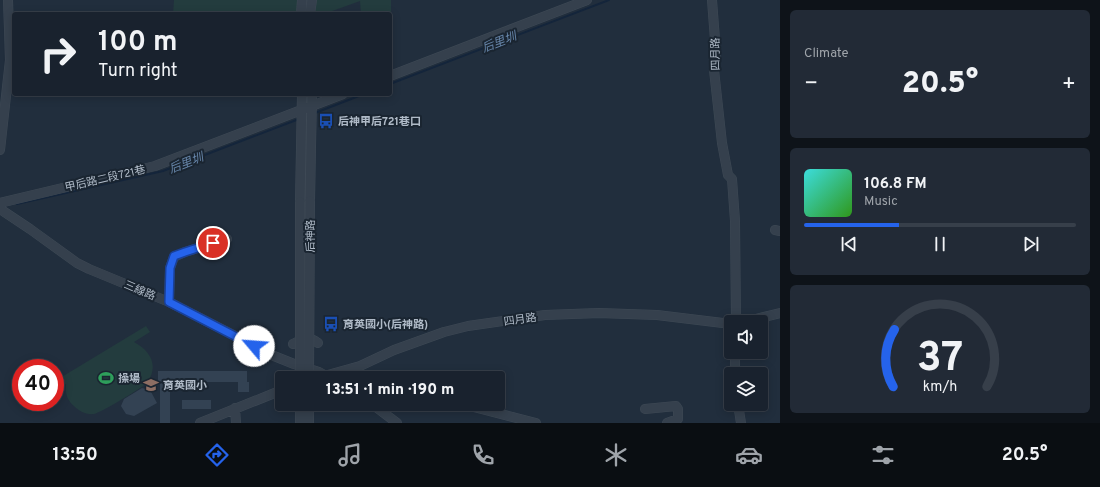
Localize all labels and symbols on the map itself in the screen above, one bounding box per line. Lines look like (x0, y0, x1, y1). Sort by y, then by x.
water label: 后里圳 (480, 28, 521, 57)
street label: 四月路 (709, 37, 723, 71)
bus stop icon: 后神甲后721巷口 (317, 112, 335, 130)
place label: 后神甲后721巷口 (338, 115, 421, 129)
water label: 后里圳 (167, 149, 208, 178)
street label: 甲后路二段721巷 (63, 163, 147, 195)
street label: 后神路 (304, 220, 318, 253)
pin (196, 226, 230, 260)
street label: 三線路 (122, 278, 158, 304)
street label: 四月路 (503, 311, 537, 329)
bus stop icon: 育英國小(后神路) (322, 315, 340, 333)
place label: 育英國小(后神路) (343, 318, 428, 332)
position arrow (233, 325, 275, 367)
speed limit sign: 40 (12, 359, 64, 411)
sports icon: 操場 (97, 369, 115, 387)
place label: 操場 (118, 372, 140, 386)
school or university icon: 育英國小 (142, 376, 160, 394)
place label: 育英國小 (163, 379, 207, 393)

